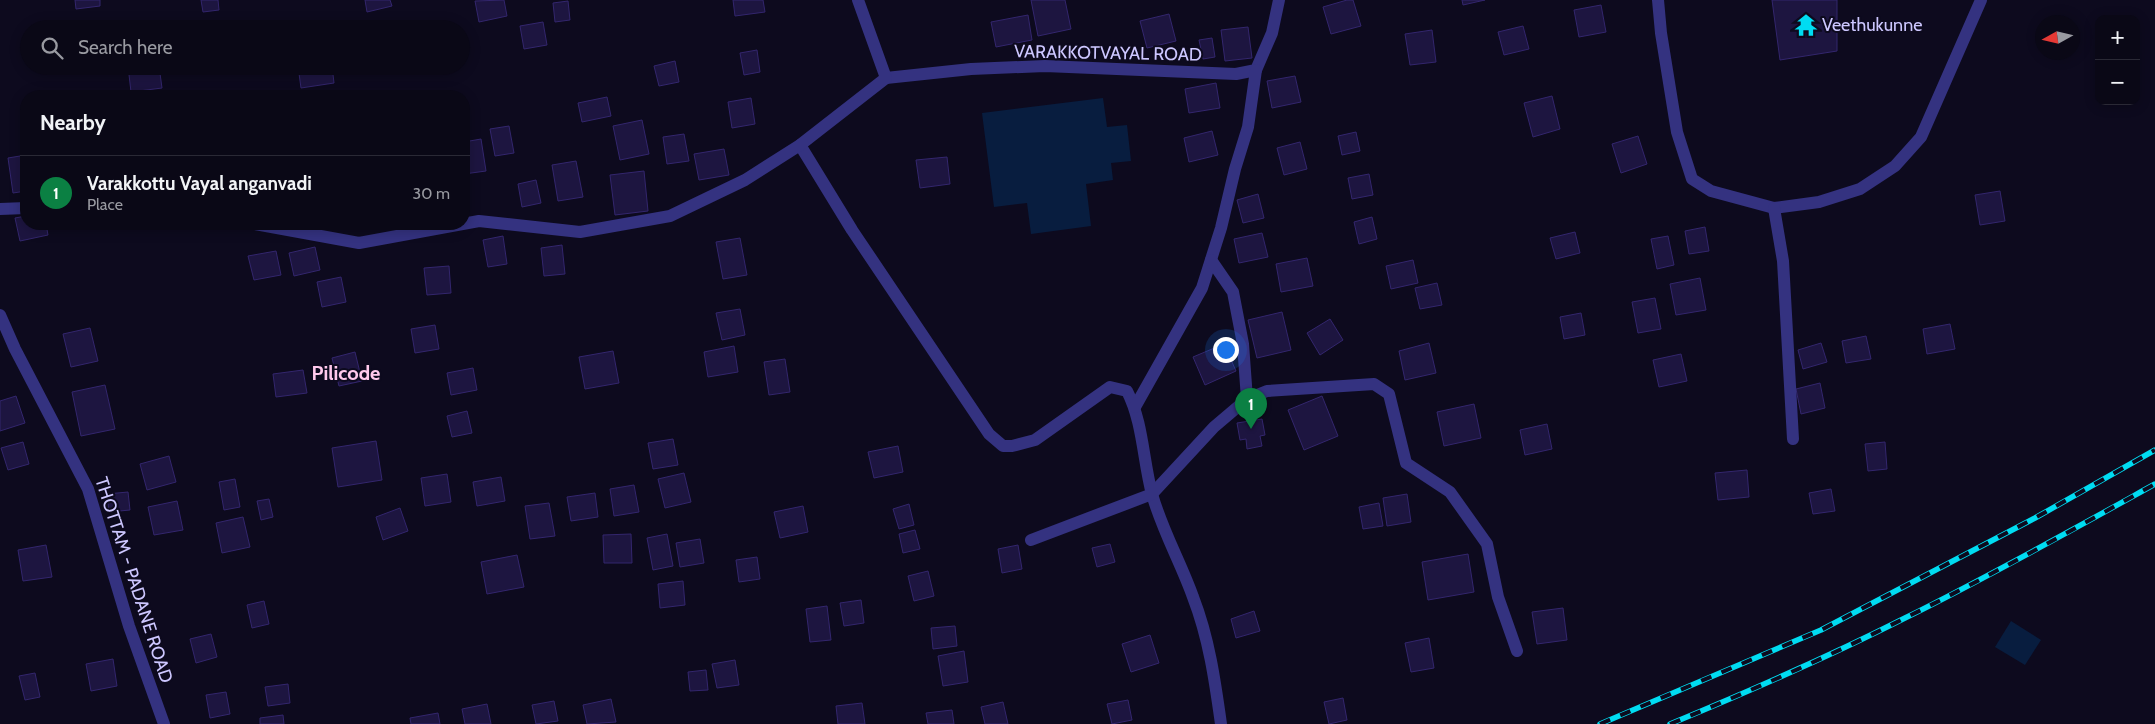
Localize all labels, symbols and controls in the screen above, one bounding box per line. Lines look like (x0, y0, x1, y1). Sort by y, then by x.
temple icon: Veethukunne (1793, 12, 1819, 38)
place label: Veethukunne (1822, 14, 1922, 36)
north arrow (2035, 15, 2080, 60)
map controls (2095, 15, 2140, 105)
button: + (2095, 15, 2140, 60)
search box (20, 20, 470, 75)
icon: search (38, 34, 66, 62)
text: Search here (78, 36, 172, 59)
street label: VARAKKOTVAYAL ROAD (1014, 40, 1202, 66)
button: − (2095, 60, 2140, 105)
text: Nearby (40, 110, 106, 135)
text: Varakkottu Vayal anganvadi (87, 172, 312, 195)
text: 1 (53, 184, 59, 203)
text: 30 m (413, 184, 450, 203)
text: Place (87, 195, 123, 214)
your location (1213, 337, 1239, 363)
district label: Pilicode (312, 361, 380, 385)
pin: 1 (1235, 388, 1267, 429)
street label: THOTTAM - PADANE ROAD (90, 474, 178, 686)

